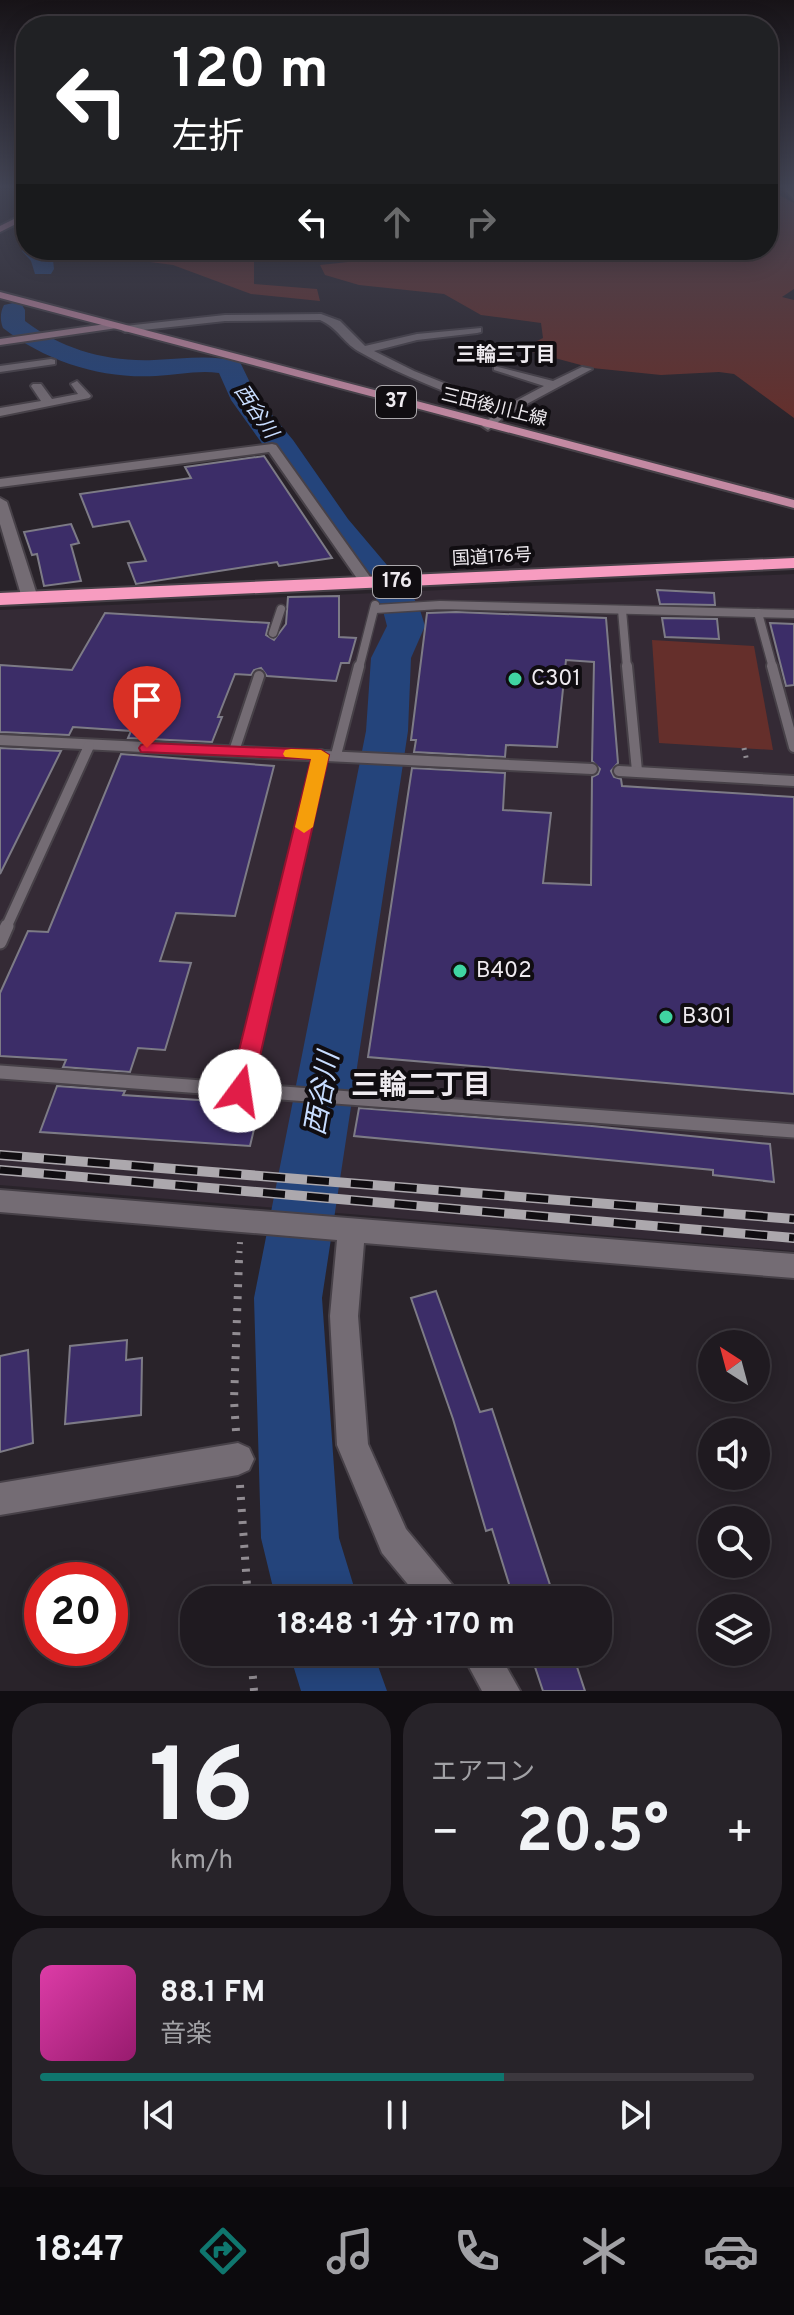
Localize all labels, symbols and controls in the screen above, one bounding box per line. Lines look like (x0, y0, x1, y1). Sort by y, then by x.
text: 120 m (172, 37, 329, 107)
icon: left (40, 48, 144, 152)
text: 左折 (172, 116, 244, 162)
icon: left (291, 200, 335, 244)
icon: ahead (375, 200, 419, 244)
icon: right (459, 200, 503, 244)
district label: 三輪三丁目 (456, 343, 556, 369)
water label: 西谷川 (227, 380, 284, 446)
street label: 三田後川上線 (439, 384, 549, 432)
road number: 37 (376, 386, 416, 418)
street label: 国道176号 (452, 544, 532, 572)
road number: 176 (373, 566, 421, 598)
pin (113, 666, 181, 748)
place label: C301 (531, 666, 581, 693)
marker: C301 (506, 670, 524, 688)
icon: arrive (125, 678, 169, 722)
place label: B402 (476, 958, 532, 985)
marker: B402 (451, 962, 469, 980)
place label: B301 (682, 1004, 732, 1031)
marker: B301 (657, 1008, 675, 1026)
water label: 西谷川 (299, 1047, 350, 1138)
position arrow (198, 1049, 282, 1133)
district label: 三輪二丁目 (351, 1069, 491, 1105)
north arrow (698, 1330, 770, 1402)
map controls (698, 1330, 770, 1666)
button: sound (698, 1418, 770, 1490)
button: search (698, 1506, 770, 1578)
speed limit sign: 20 (24, 1562, 128, 1666)
button: layers (698, 1594, 770, 1666)
text: 18:48 · 1 分 · 170 m (277, 1607, 515, 1644)
text: 16 (149, 1727, 254, 1859)
text: エアコン (431, 1757, 535, 1790)
text: 20.5° (516, 1797, 669, 1873)
text: − (431, 1807, 459, 1863)
text: + (726, 1807, 754, 1863)
text: km/h (170, 1845, 233, 1878)
text: 88.1 FM (160, 1975, 265, 2012)
text: 音楽 (160, 2019, 212, 2052)
icon: previous (137, 2093, 181, 2137)
icon: pause (375, 2093, 419, 2137)
icon: next (613, 2093, 657, 2137)
icon: directions (195, 2223, 251, 2279)
icon: music (322, 2223, 378, 2279)
icon: phone (449, 2223, 505, 2279)
icon: climate (576, 2223, 632, 2279)
icon: car (703, 2223, 759, 2279)
text: 18:47 (35, 2228, 124, 2274)

